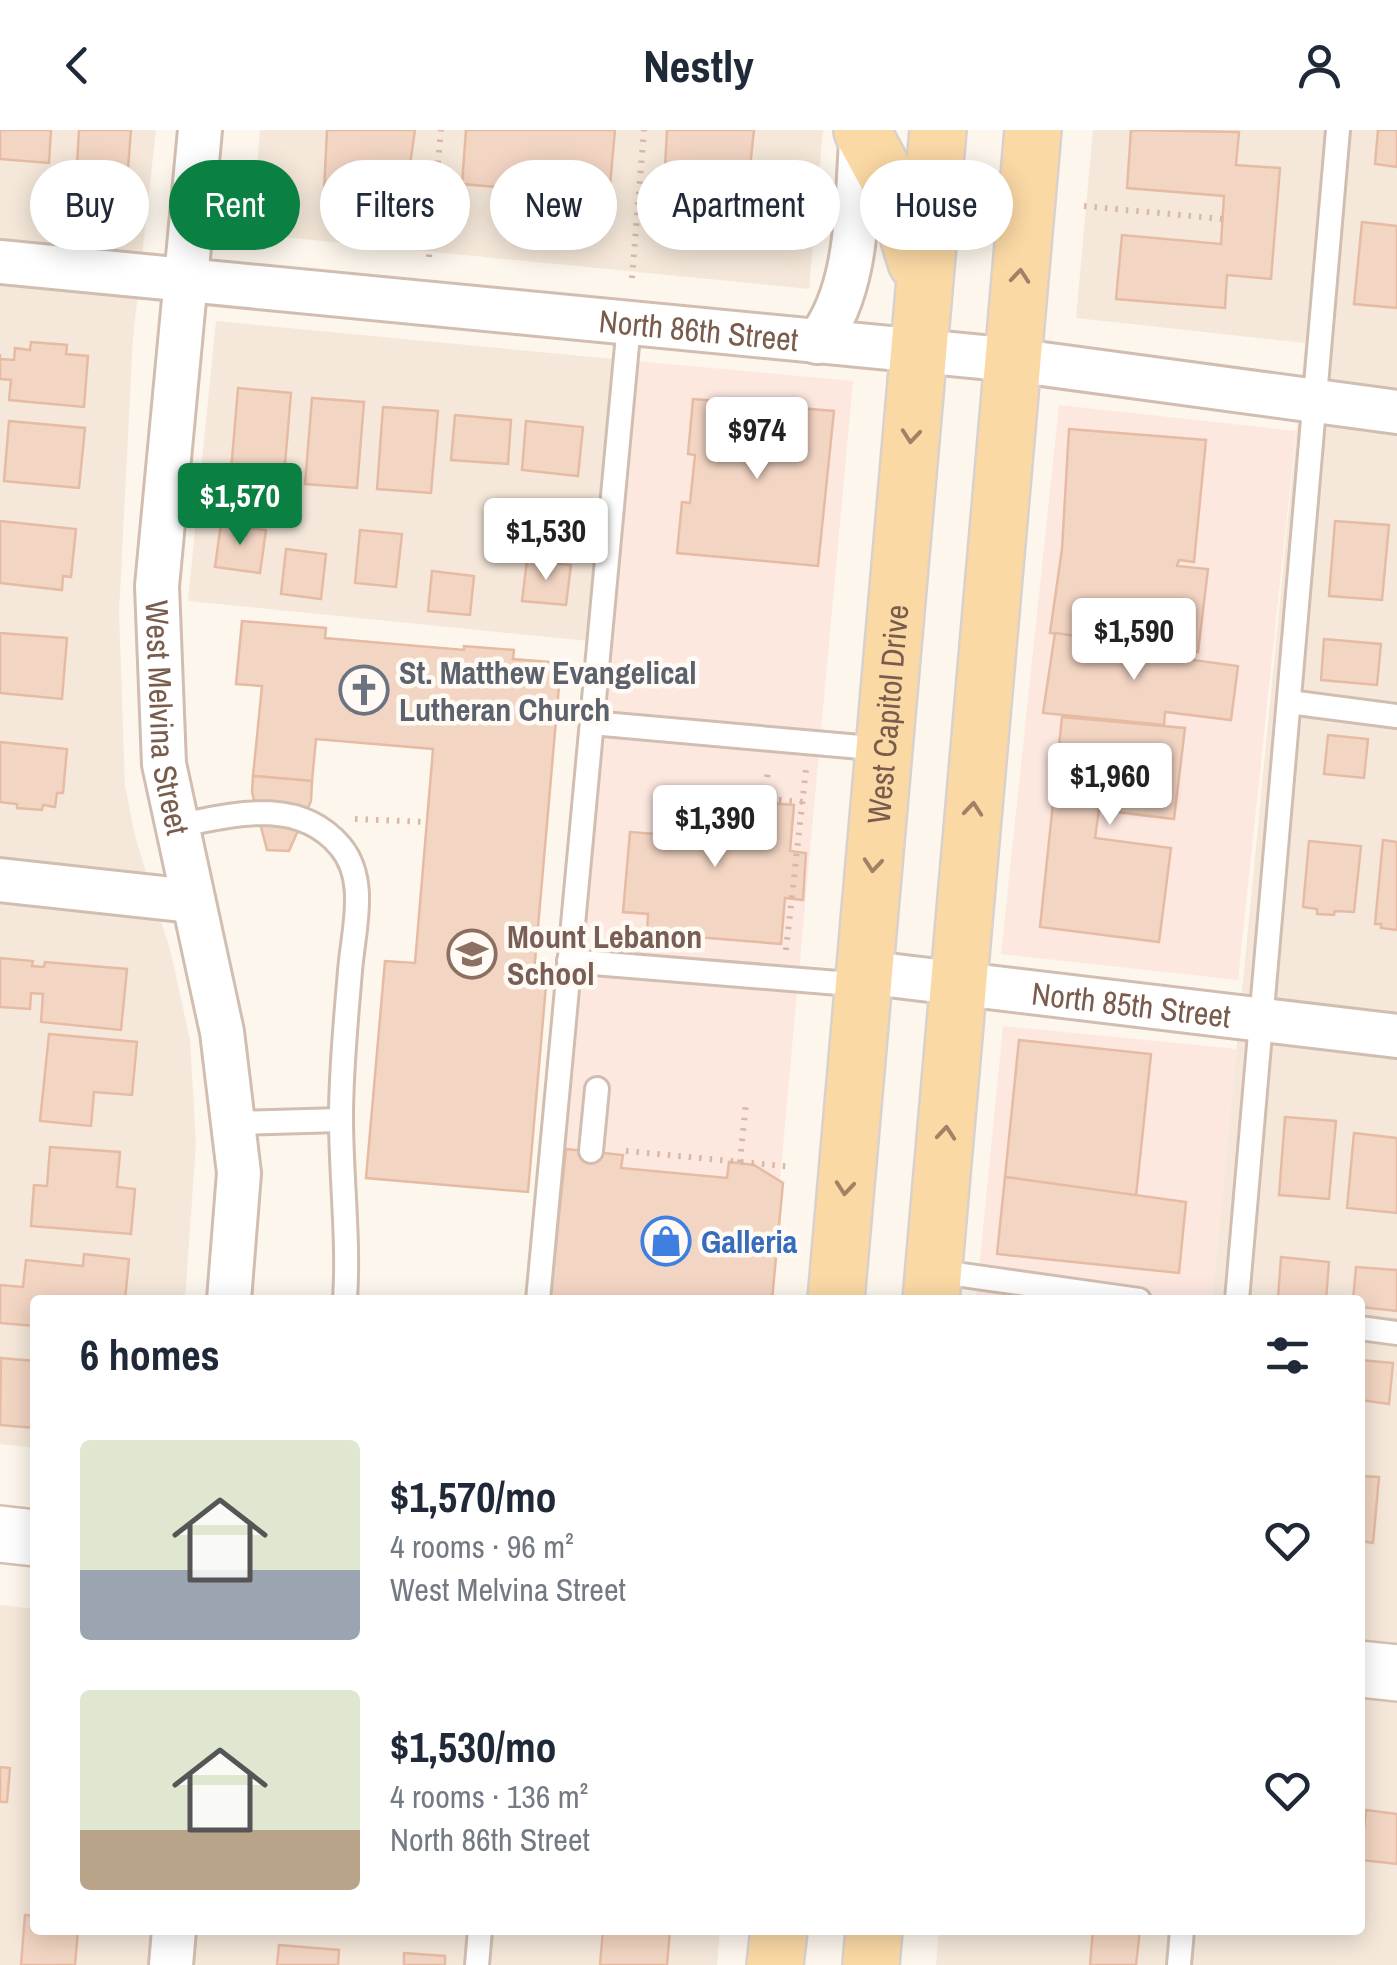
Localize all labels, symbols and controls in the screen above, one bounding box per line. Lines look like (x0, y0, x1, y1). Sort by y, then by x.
text: Nestly (643, 35, 754, 96)
icon: back (50, 38, 105, 93)
icon: person (1292, 38, 1347, 93)
chip: Buy (30, 160, 149, 250)
chip: Rent (169, 160, 300, 250)
chip: Filters (320, 160, 470, 250)
chip: New (490, 160, 617, 250)
chip: Apartment (637, 160, 840, 250)
chip: House (860, 160, 1013, 250)
one-way arrow (1009, 268, 1031, 284)
street label: North 86th Street (597, 299, 800, 361)
pin: $974 (698, 397, 816, 482)
text: $974 (728, 408, 786, 451)
one-way arrow (900, 429, 922, 445)
pin: $1,570 (159, 463, 321, 548)
text: $1,570 (200, 474, 280, 517)
pin: $1,530 (465, 498, 627, 583)
text: $1,530 (506, 509, 586, 552)
pin: $1,590 (1053, 598, 1215, 683)
street label: West Melvina Street (136, 599, 200, 839)
street label: West Capitol Drive (856, 603, 918, 826)
text: $1,590 (1094, 609, 1174, 652)
place label: St. Matthew Evangelical Lutheran Church (399, 651, 697, 731)
church icon: St. Matthew Evangelical Lutheran Church (338, 664, 390, 716)
pin: $1,960 (1029, 743, 1191, 828)
text: $1,960 (1070, 754, 1150, 797)
pin: $1,390 (634, 785, 796, 870)
text: $1,390 (675, 796, 755, 839)
one-way arrow (962, 801, 984, 817)
one-way arrow (863, 857, 885, 873)
place label: Mount Lebanon School (507, 915, 702, 995)
school or university icon: Mount Lebanon School (446, 928, 498, 980)
street label: North 85th Street (1029, 971, 1233, 1037)
one-way arrow (934, 1125, 956, 1141)
one-way arrow (835, 1181, 857, 1197)
shop icon: Galleria (640, 1215, 692, 1267)
place label: Galleria (701, 1220, 798, 1263)
text: 6 homes (80, 1327, 220, 1383)
icon: filters (1260, 1328, 1315, 1383)
text: $1,570/mo (390, 1469, 557, 1525)
icon: home (160, 1480, 280, 1600)
icon: heart (1260, 1513, 1315, 1568)
text: 4 rooms · 96 m² (390, 1525, 574, 1568)
text: West Melvina Street (390, 1568, 626, 1611)
text: $1,530/mo (390, 1719, 557, 1775)
icon: home (160, 1730, 280, 1850)
icon: heart (1260, 1763, 1315, 1818)
text: 4 rooms · 136 m² (390, 1775, 588, 1818)
text: North 86th Street (390, 1818, 590, 1861)

